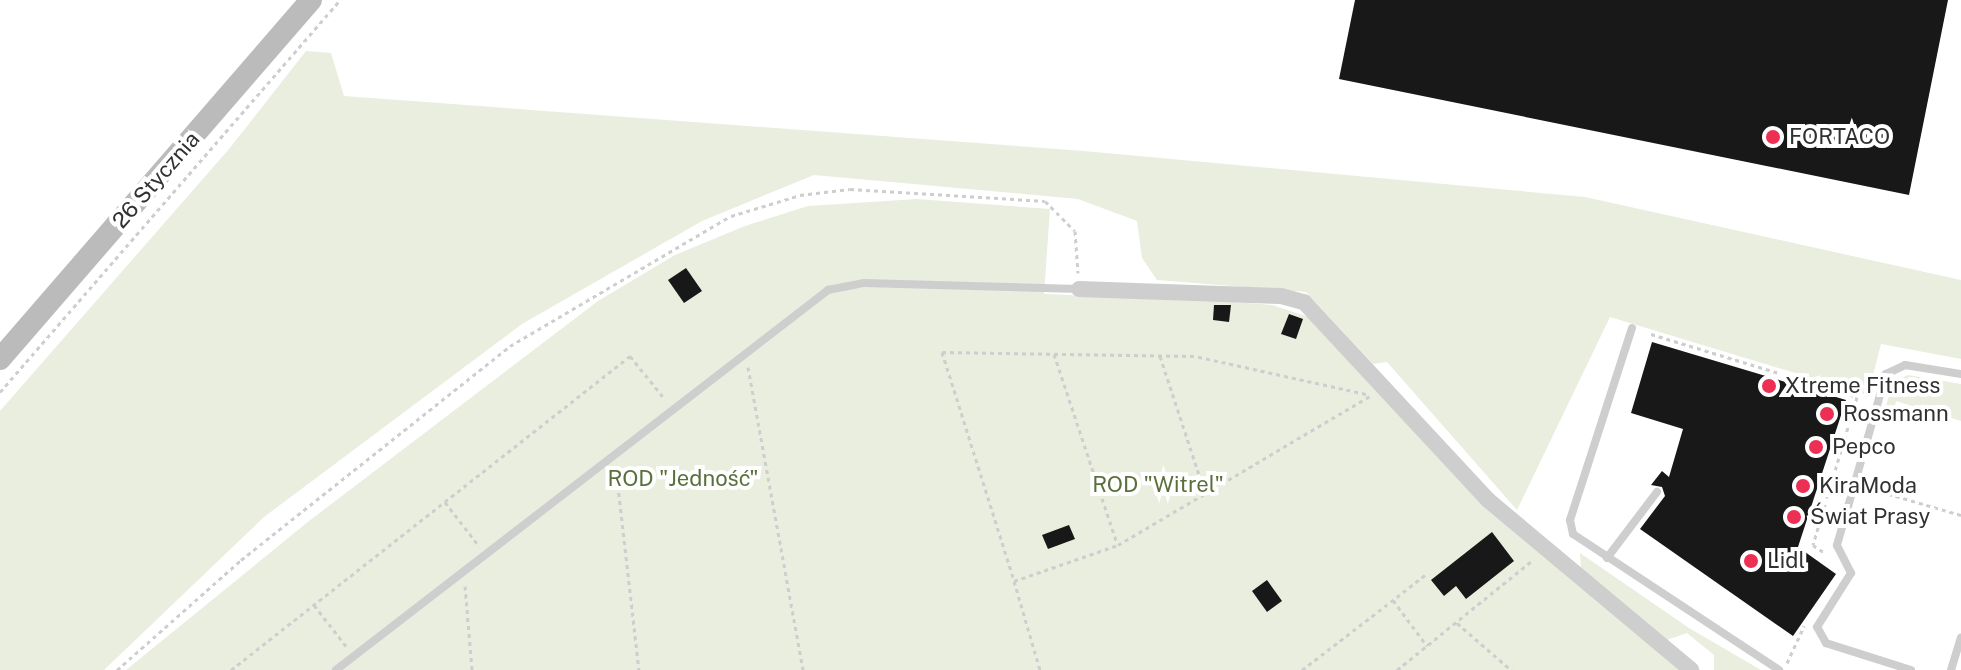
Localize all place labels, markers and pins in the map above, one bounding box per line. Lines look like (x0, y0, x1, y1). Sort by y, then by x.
place label: FORTACO (1789, 124, 1890, 150)
marker: FORTACO (1764, 128, 1782, 146)
place label: Xtreme Fitness (1785, 373, 1941, 399)
marker: Xtreme Fitness (1760, 377, 1778, 395)
place label: Rossmann (1843, 401, 1949, 427)
marker: Rossmann (1818, 405, 1836, 423)
place label: Pepco (1832, 434, 1896, 460)
marker: Pepco (1807, 438, 1825, 456)
place label: KiraModa (1819, 473, 1917, 499)
marker: KiraModa (1794, 477, 1812, 495)
place label: Świat Prasy (1810, 504, 1930, 530)
marker: Świat Prasy (1785, 508, 1803, 526)
place label: Lidl (1767, 548, 1805, 574)
marker: Lidl (1742, 552, 1760, 570)

